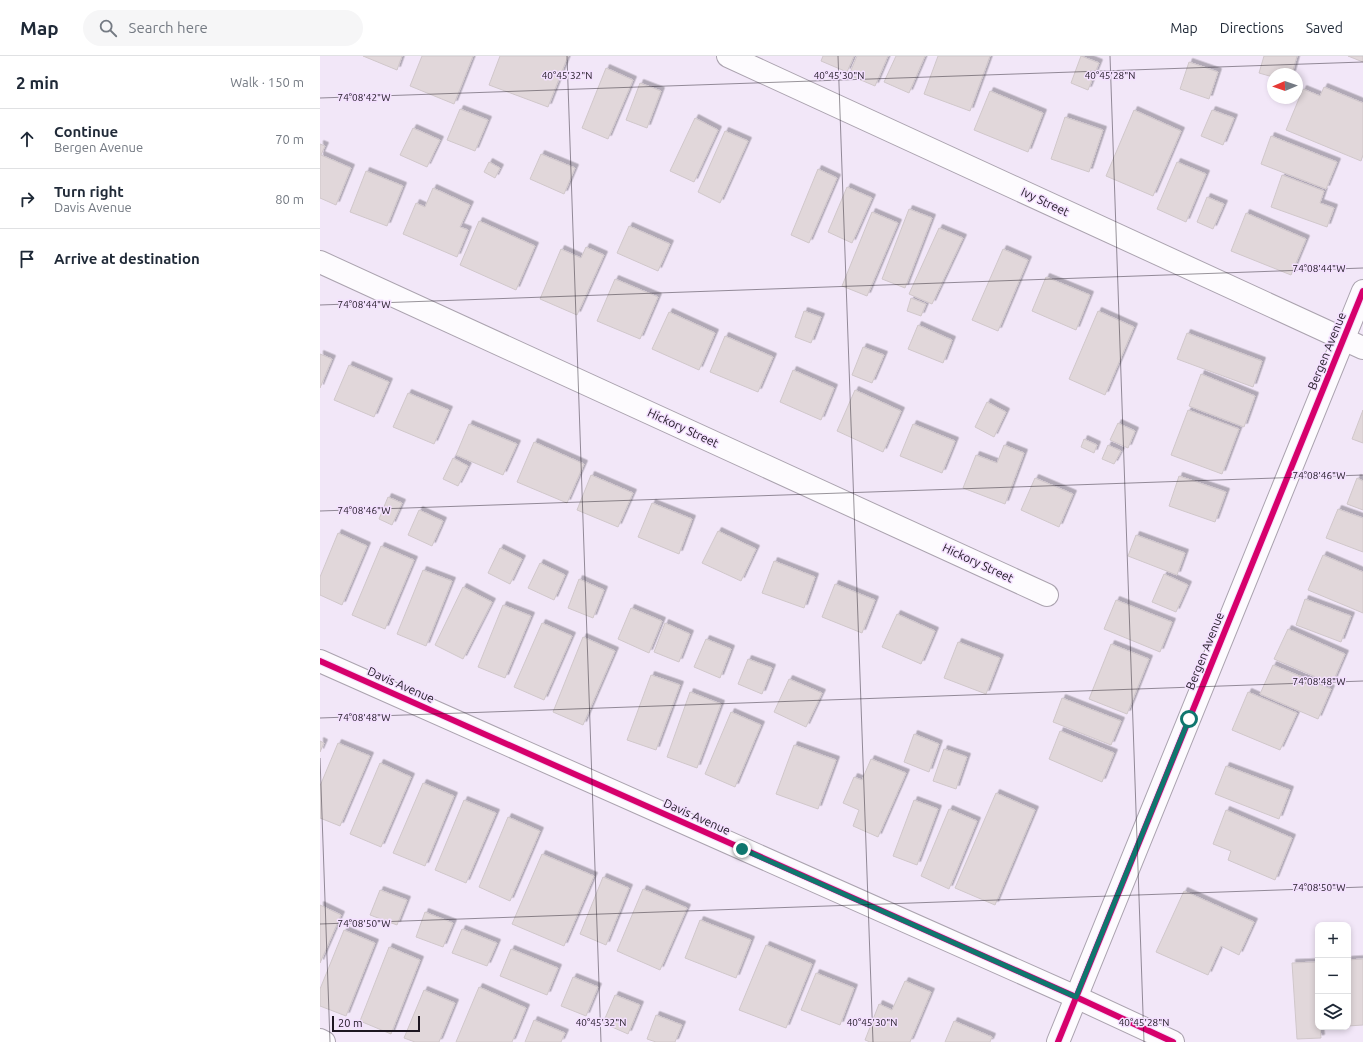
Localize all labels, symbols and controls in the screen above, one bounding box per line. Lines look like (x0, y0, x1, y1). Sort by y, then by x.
search box (83, 10, 363, 46)
text: Map (20, 17, 59, 39)
icon: search (97, 17, 119, 39)
text: Search here (129, 19, 208, 36)
text: Map (1170, 20, 1198, 36)
text: Directions (1220, 20, 1284, 36)
text: Saved (1306, 20, 1343, 36)
north arrow (1267, 68, 1303, 104)
text: 40°45'32"N (542, 70, 592, 81)
text: 40°45'30"N (814, 70, 864, 81)
text: 40°45'28"N (1085, 70, 1135, 81)
text: 2 min (16, 73, 59, 92)
text: Walk · 150 m (230, 75, 304, 89)
text: 74°08'42"W (338, 92, 390, 103)
text: Continue (54, 123, 118, 140)
icon: ahead (16, 128, 38, 150)
text: 70 m (275, 132, 304, 146)
text: Bergen Avenue (54, 140, 143, 154)
text: Turn right (54, 183, 124, 200)
street label: Ivy Street (1019, 185, 1071, 218)
icon: right (16, 188, 38, 210)
text: 80 m (275, 192, 304, 206)
text: Davis Avenue (54, 200, 132, 214)
icon: arrive (16, 248, 38, 270)
text: Arrive at destination (54, 250, 200, 267)
text: 74°08'44"W (1293, 263, 1345, 274)
text: 74°08'44"W (338, 299, 390, 310)
street label: Bergen Avenue (1305, 310, 1348, 391)
street label: Hickory Street (646, 405, 721, 450)
text: 74°08'46"W (1293, 470, 1345, 481)
text: 74°08'46"W (338, 505, 390, 516)
street label: Hickory Street (941, 540, 1016, 585)
street label: Bergen Avenue (1183, 610, 1226, 691)
street label: Davis Avenue (366, 664, 437, 705)
text: 74°08'48"W (1293, 676, 1345, 687)
route start (1180, 710, 1198, 728)
text: 74°08'48"W (338, 712, 390, 723)
street label: Davis Avenue (662, 796, 733, 837)
route end (733, 840, 751, 858)
text: 74°08'50"W (1293, 882, 1345, 893)
text: 74°08'50"W (338, 918, 390, 929)
map controls (1315, 922, 1351, 1030)
button: + (1315, 922, 1351, 958)
button: − (1315, 958, 1351, 994)
button: layers (1315, 994, 1351, 1030)
scale bar (332, 1014, 420, 1033)
text: 20 m (338, 1017, 362, 1029)
text: 40°45'32"N (576, 1017, 626, 1028)
text: 40°45'30"N (847, 1017, 897, 1028)
text: 40°45'28"N (1119, 1017, 1169, 1028)

